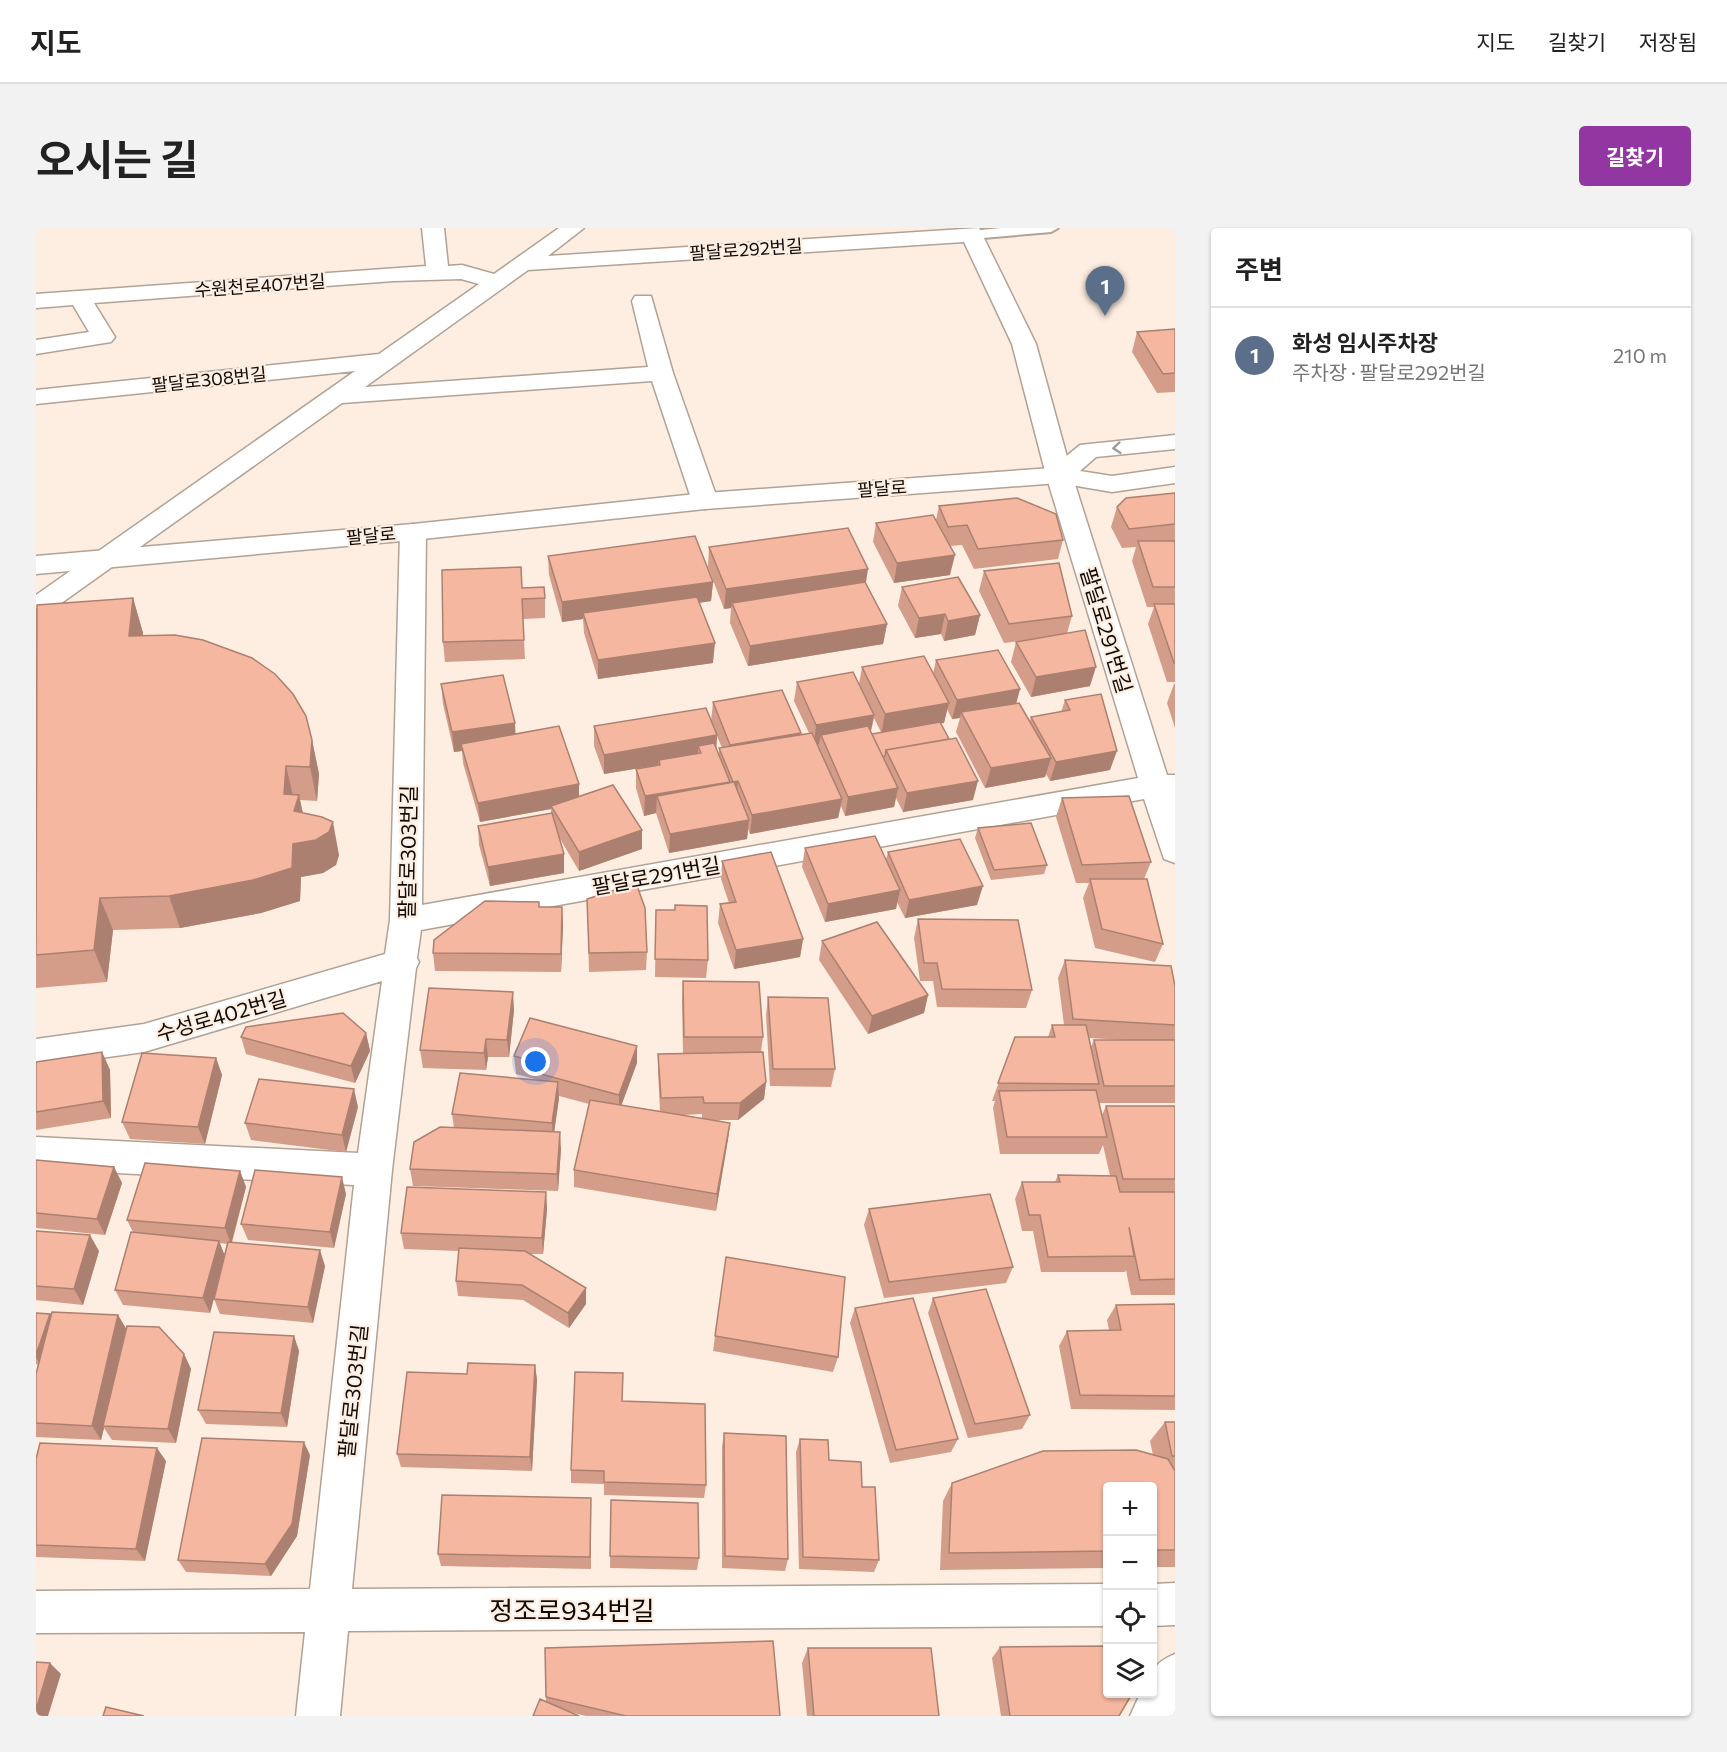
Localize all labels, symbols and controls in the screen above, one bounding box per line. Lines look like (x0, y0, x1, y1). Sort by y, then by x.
text: 지도 (30, 25, 82, 59)
text: 지도 (1476, 29, 1515, 54)
text: 길찾기 (1548, 29, 1606, 54)
text: 저장됨 (1639, 29, 1697, 54)
button: 길찾기 (1579, 126, 1691, 186)
text: 오시는 길 (36, 132, 199, 184)
street label: 팔달로292번길 (689, 234, 803, 264)
text: 주변 (1235, 253, 1283, 284)
pin: 1 (1086, 266, 1124, 316)
street label: 수원천로407번길 (194, 269, 326, 301)
text: 화성 임시주차장 (1292, 329, 1438, 356)
text: 1 (1250, 343, 1259, 367)
text: 210 m (1613, 343, 1667, 367)
text: 주차장 · 팔달로292번길 (1292, 360, 1486, 384)
street label: 팔달로308번길 (150, 362, 268, 396)
one-way arrow (1112, 441, 1121, 454)
street label: 팔달로 (856, 475, 908, 501)
street label: 팔달로 (345, 522, 397, 548)
street label: 팔달로291번길 (1076, 564, 1138, 696)
street label: 팔달로303번길 (393, 785, 421, 919)
street label: 팔달로291번길 (590, 851, 722, 899)
street label: 수성로402번길 (153, 984, 289, 1046)
your location (521, 1047, 550, 1076)
street label: 팔달로303번길 (333, 1323, 371, 1459)
map controls (1103, 1482, 1157, 1698)
button: + (1103, 1482, 1157, 1536)
button: − (1103, 1536, 1157, 1590)
button: locate (1103, 1590, 1157, 1644)
street label: 정조로934번길 (489, 1594, 655, 1625)
button: layers (1103, 1644, 1157, 1698)

